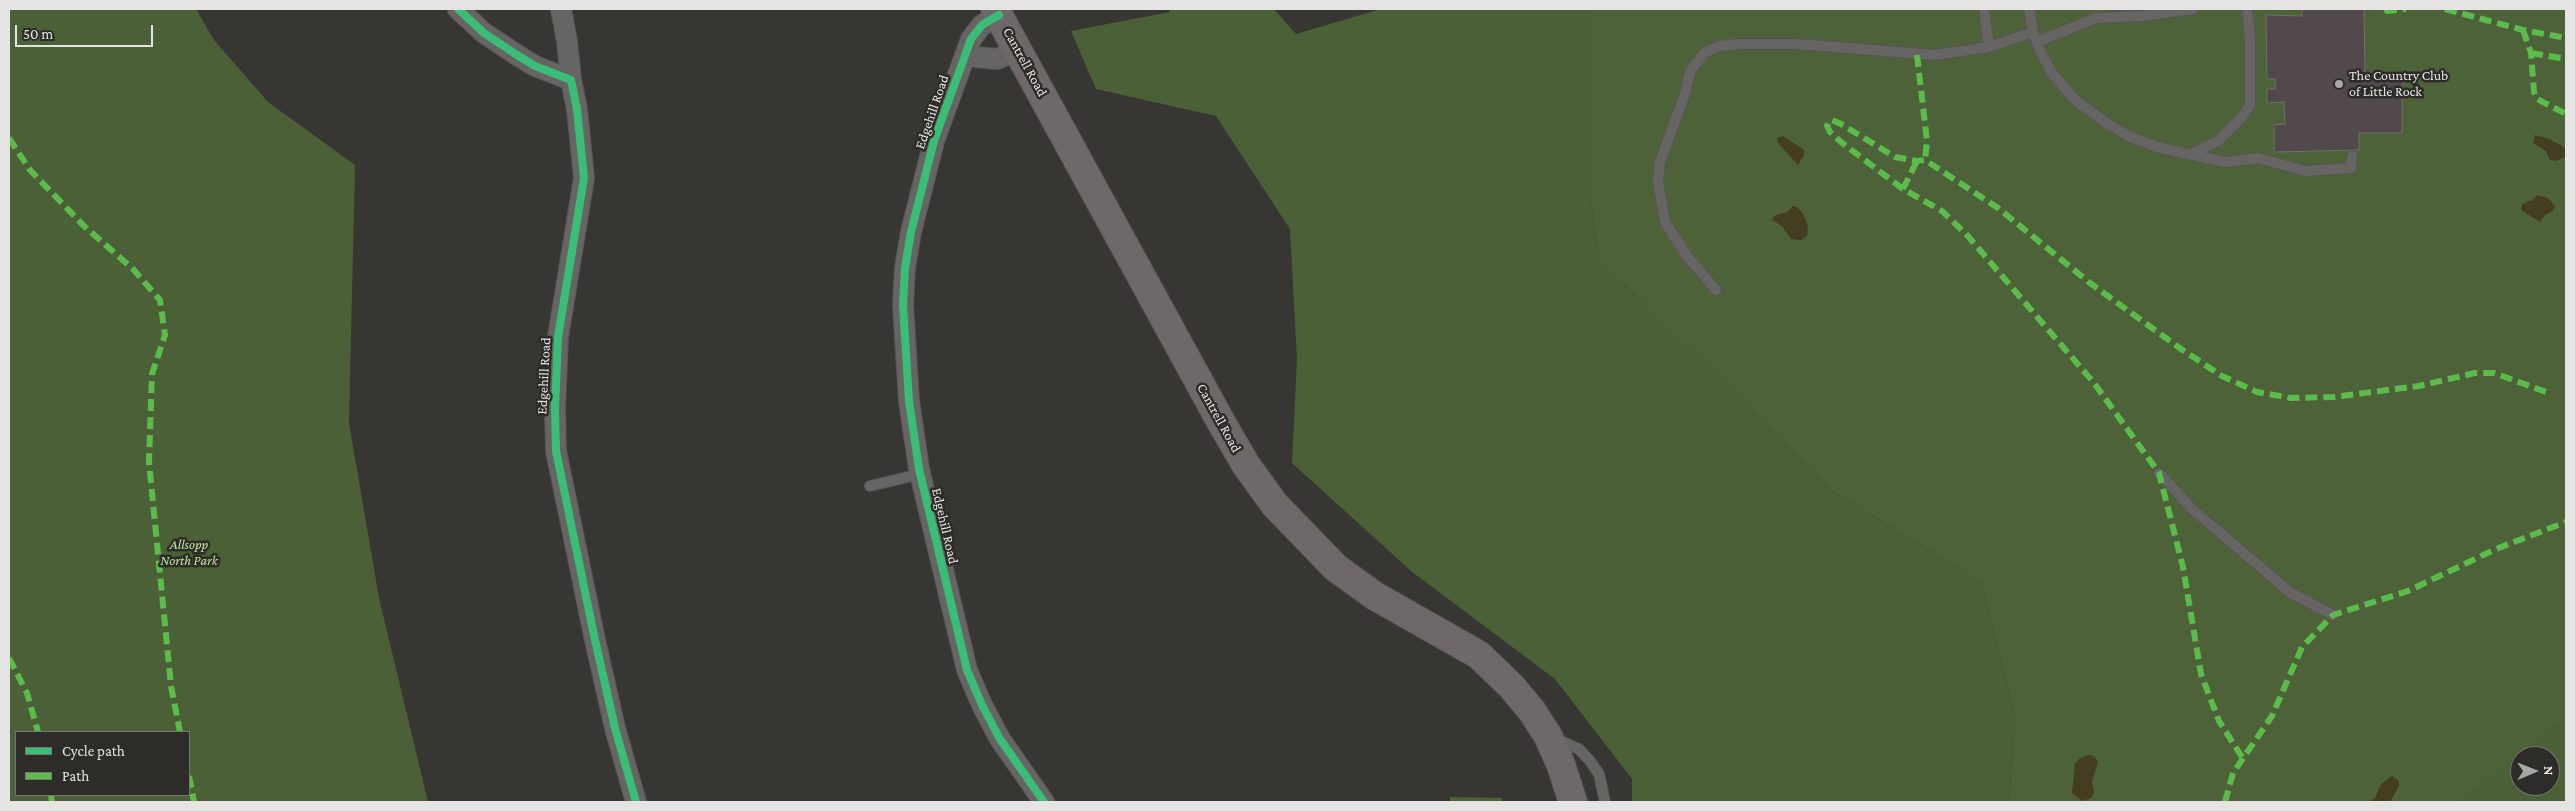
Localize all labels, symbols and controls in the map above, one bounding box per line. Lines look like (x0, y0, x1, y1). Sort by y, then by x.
scale bar (18, 15, 155, 47)
street label: Cantrell Road (999, 25, 1051, 99)
text: 50 m (23, 26, 53, 42)
place label: The Country Club of Little Rock (2349, 68, 2448, 100)
street label: Edgehill Road (911, 73, 953, 151)
marker: The Country Club of Little Rock (2333, 78, 2345, 90)
street label: Edgehill Road (534, 337, 554, 415)
street label: Cantrell Road (1193, 381, 1245, 455)
street label: Edgehill Road (928, 486, 962, 566)
park label: Allsopp North Park (160, 537, 218, 570)
legend (15, 731, 190, 796)
text: Cycle path (62, 743, 125, 759)
north arrow (2510, 746, 2560, 796)
text: N (2541, 766, 2557, 776)
text: Path (62, 768, 89, 784)

